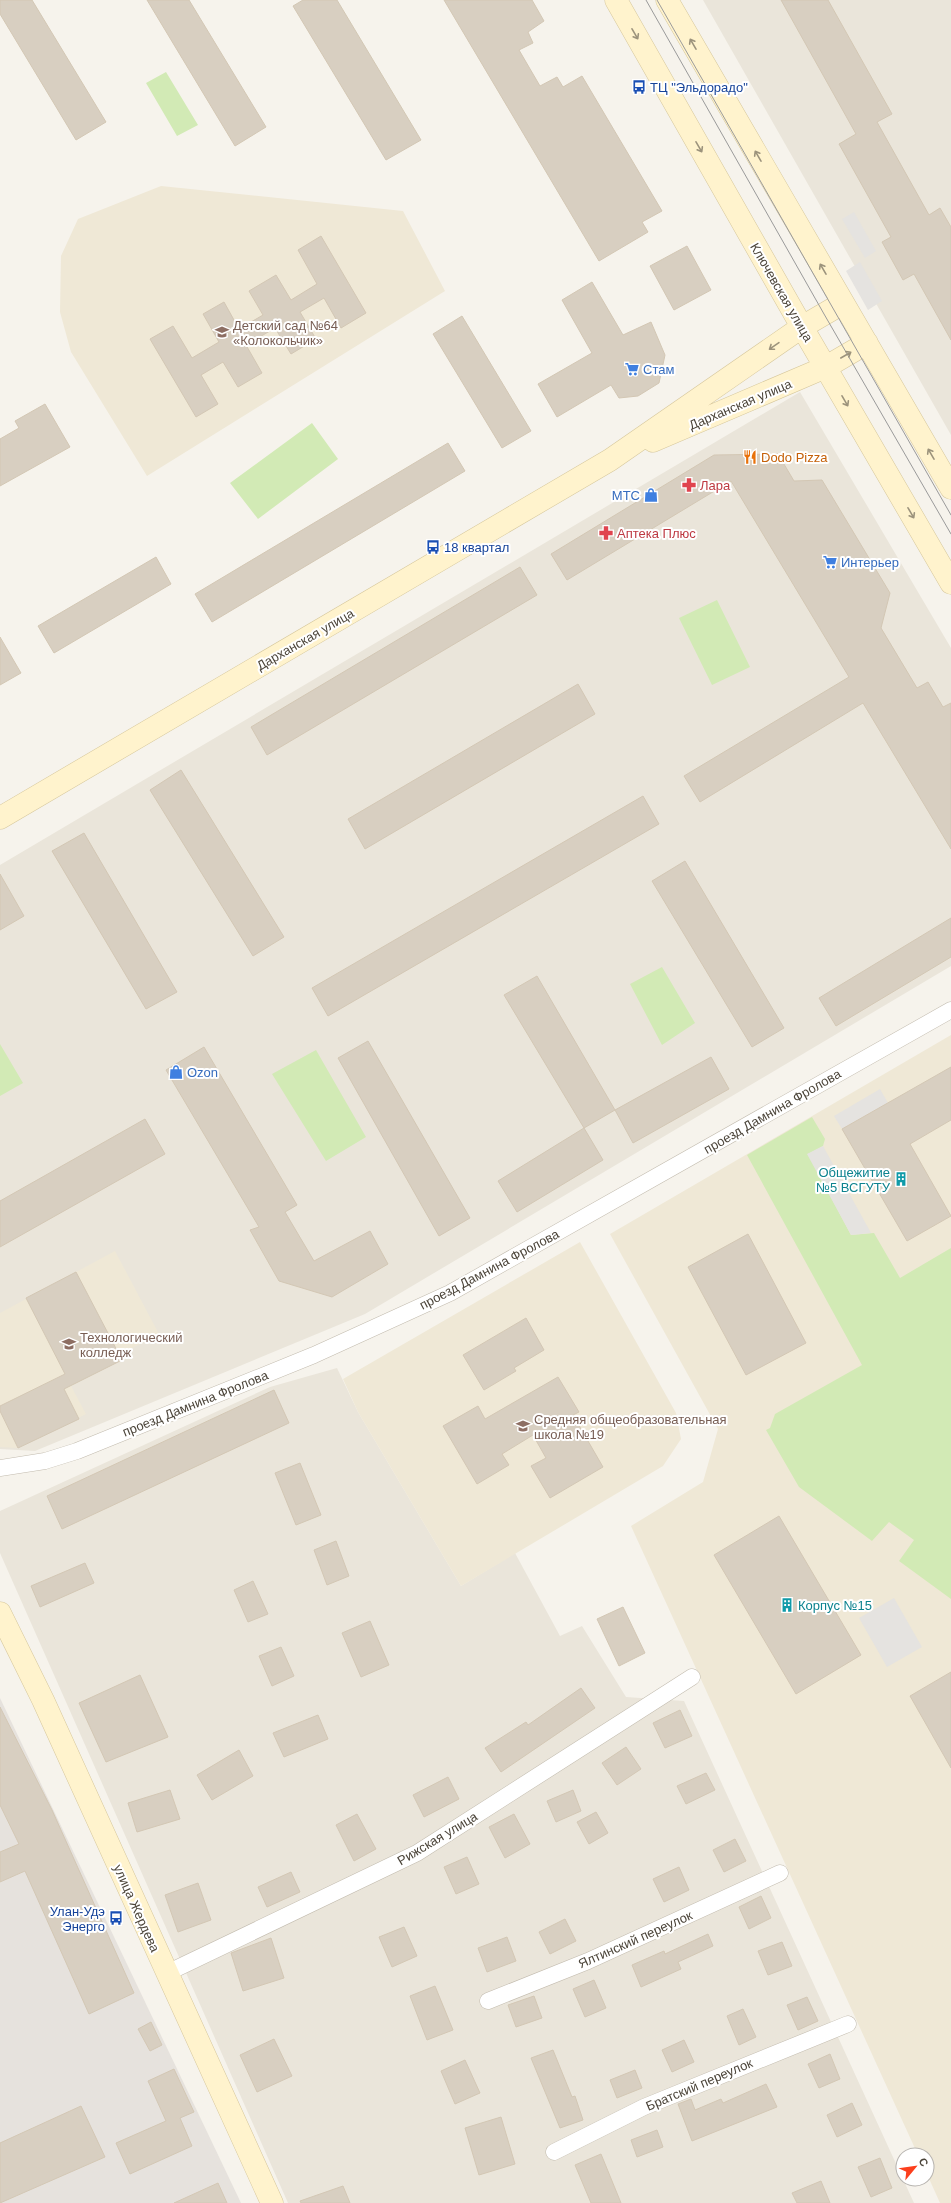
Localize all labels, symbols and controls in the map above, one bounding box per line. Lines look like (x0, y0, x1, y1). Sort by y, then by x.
one-way arrow (632, 28, 640, 40)
one-way arrow (688, 38, 696, 50)
bus stop icon: ТЦ "Эльдорадо" (631, 79, 647, 95)
place label: ТЦ "Эльдорадо" (650, 80, 748, 95)
one-way arrow (696, 141, 704, 153)
one-way arrow (754, 150, 762, 162)
street label: Ключевская улица (747, 240, 816, 345)
one-way arrow (819, 263, 827, 275)
place label: Детский сад №64 «Колокольчик» (233, 318, 338, 348)
school or university icon: Детский сад №64 «Колокольчик» (214, 324, 230, 340)
one-way arrow (769, 342, 780, 350)
one-way arrow (840, 350, 852, 358)
supermarket icon: Стам (624, 361, 640, 377)
place label: Стам (643, 362, 674, 377)
street label: Дарханская улица (687, 376, 794, 433)
one-way arrow (842, 395, 850, 407)
one-way arrow (927, 448, 935, 460)
restaurant icon: Dodo Pizza (742, 449, 758, 465)
place label: Dodo Pizza (761, 450, 828, 465)
pharmacy icon: Лара (681, 477, 697, 493)
place label: Лара (700, 478, 731, 493)
shop icon: МТС (643, 487, 659, 503)
place label: МТС (612, 488, 640, 503)
one-way arrow (907, 507, 915, 519)
pharmacy icon: Аптека Плюс (598, 525, 614, 541)
place label: Аптека Плюс (617, 526, 696, 541)
bus stop icon: 18 квартал (425, 539, 441, 555)
place label: 18 квартал (444, 540, 509, 555)
supermarket icon: Интерьер (822, 554, 838, 570)
place label: Интерьер (841, 555, 899, 570)
street label: Дарханская улица (254, 605, 357, 673)
shop icon: Ozon (168, 1064, 184, 1080)
place label: Ozon (187, 1065, 218, 1080)
street label: проезд Дамнина Фролова (701, 1066, 844, 1157)
place label: Общежитие №5 ВСГУТУ (816, 1165, 891, 1195)
building icon: Общежитие №5 ВСГУТУ (893, 1171, 909, 1187)
street label: проезд Дамнина Фролова (417, 1226, 562, 1313)
place label: Технологический колледж (80, 1330, 182, 1360)
school or university icon: Технологический колледж (61, 1336, 77, 1352)
street label: проезд Дамнина Фролова (120, 1367, 271, 1440)
place label: Средняя общеобразовательная школа №19 (534, 1412, 727, 1442)
school or university icon: Средняя общеобразовательная школа №19 (515, 1418, 531, 1434)
building icon: Корпус №15 (779, 1597, 795, 1613)
place label: Корпус №15 (798, 1598, 872, 1613)
street label: Рижская улица (395, 1808, 481, 1868)
street label: улица Жердева (111, 1862, 163, 1955)
place label: Улан-Удэ Энерго (50, 1904, 105, 1934)
street label: Ялтинский переулок (576, 1907, 695, 1971)
bus stop icon: Улан-Удэ Энерго (108, 1910, 124, 1926)
street label: Братский переулок (644, 2055, 755, 2114)
north arrow (895, 2147, 935, 2187)
text: С (917, 2156, 931, 2169)

